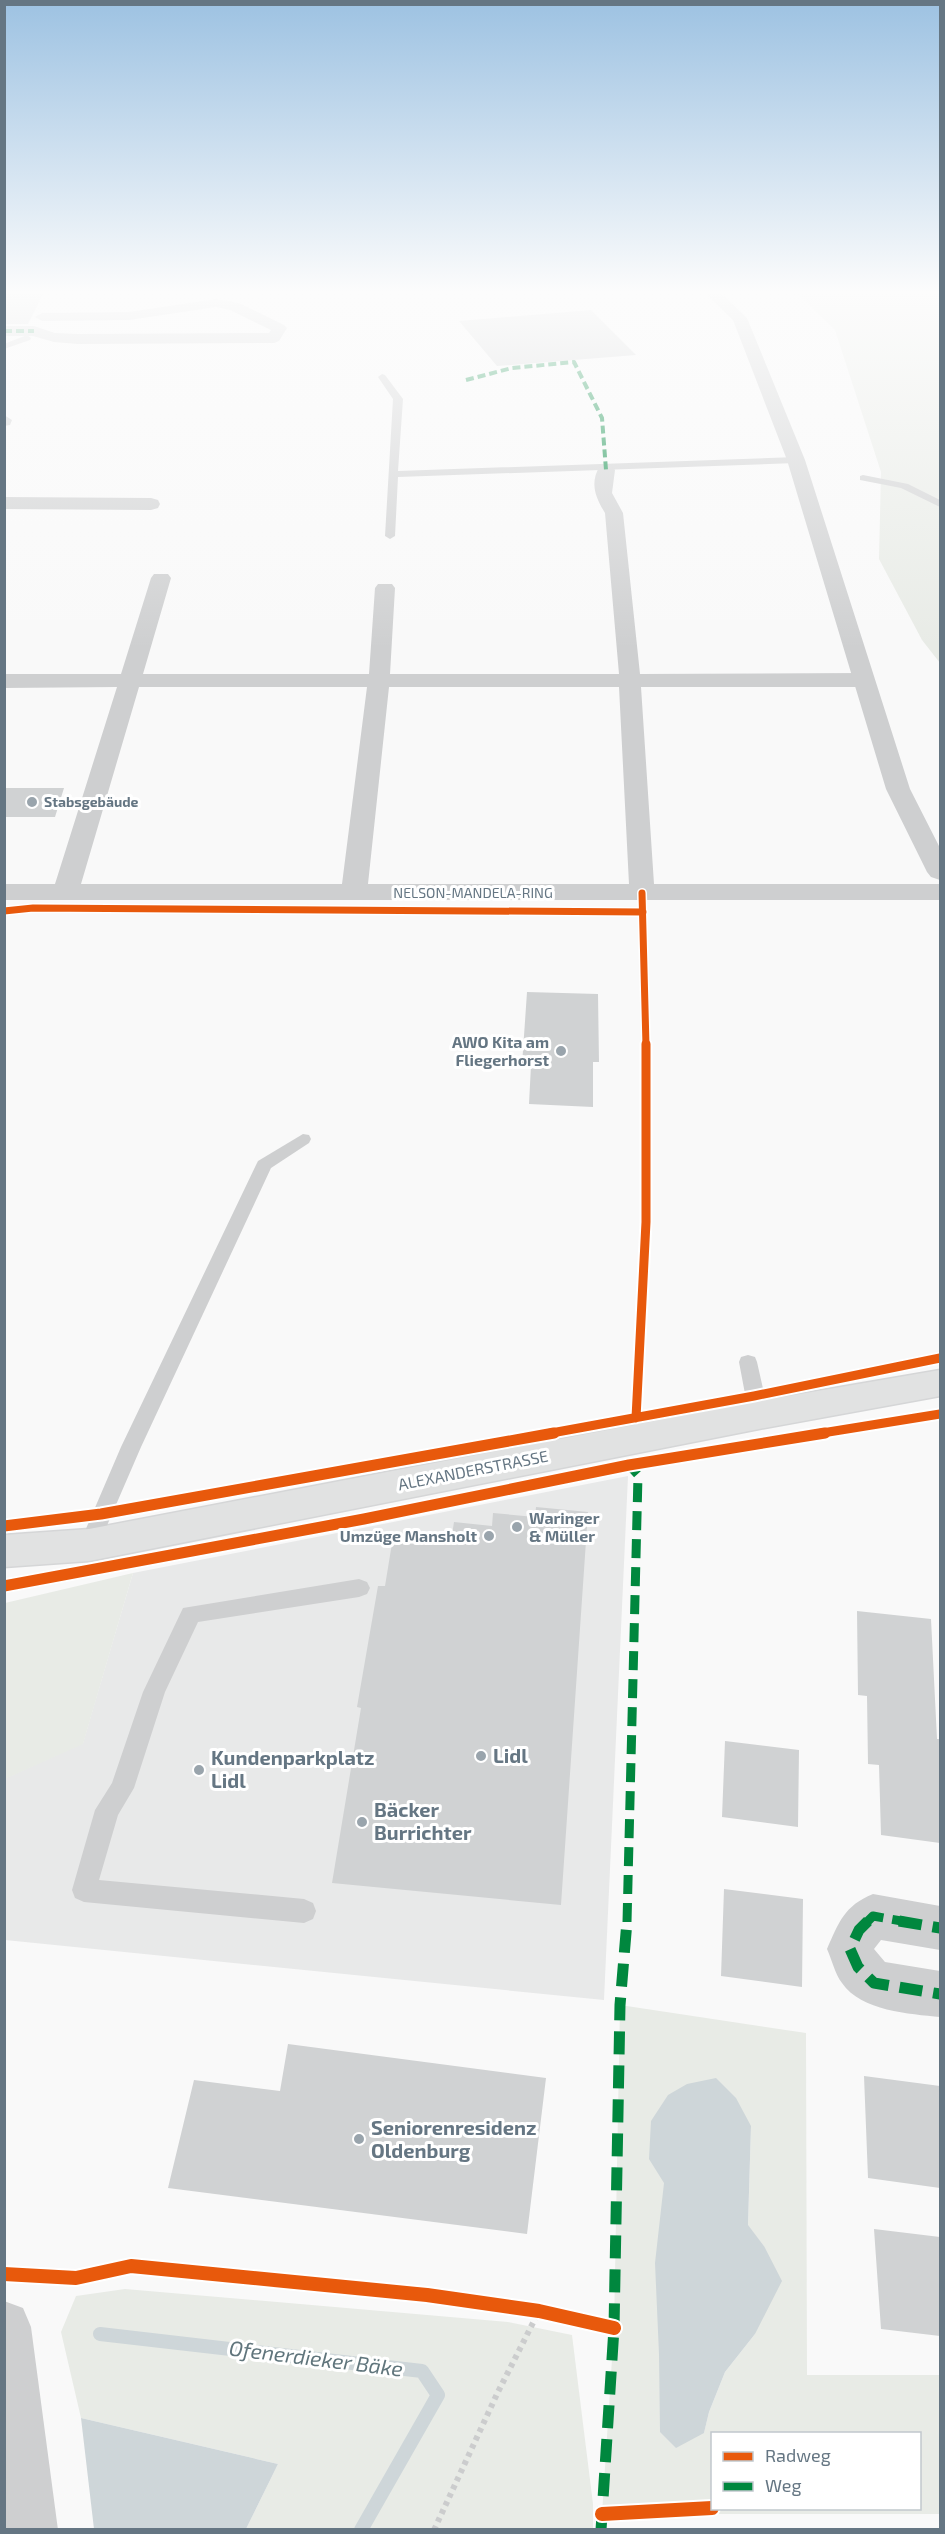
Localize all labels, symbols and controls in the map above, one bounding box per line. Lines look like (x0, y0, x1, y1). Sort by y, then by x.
place label: Stabsgebäude (44, 793, 139, 810)
marker: Stabsgebäude (25, 795, 39, 809)
street label: NELSON-MANDELA-RING (393, 884, 553, 901)
place label: AWO Kita am Fliegerhorst (452, 1032, 549, 1069)
marker: AWO Kita am Fliegerhorst (554, 1044, 568, 1058)
street label: ALEXANDERSTRASSE (396, 1446, 550, 1493)
place label: Waringer & Müller (529, 1508, 600, 1545)
marker: Waringer & Müller (510, 1520, 524, 1534)
place label: Umzüge Mansholt (340, 1526, 477, 1545)
marker: Umzüge Mansholt (482, 1529, 496, 1543)
place label: Lidl (493, 1743, 528, 1767)
place label: Kundenparkplatz Lidl (211, 1745, 375, 1792)
marker: Lidl (474, 1749, 488, 1763)
marker: Kundenparkplatz Lidl (192, 1763, 206, 1777)
place label: Bäcker Burrichter (374, 1797, 472, 1844)
marker: Bäcker Burrichter (355, 1815, 369, 1829)
place label: Seniorenresidenz Oldenburg (371, 2115, 537, 2162)
marker: Seniorenresidenz Oldenburg (352, 2132, 366, 2146)
water label: Ofenerdieker Bäke (228, 2334, 405, 2381)
legend (711, 2432, 921, 2510)
text: Radweg (765, 2444, 831, 2466)
text: Weg (765, 2474, 801, 2496)

